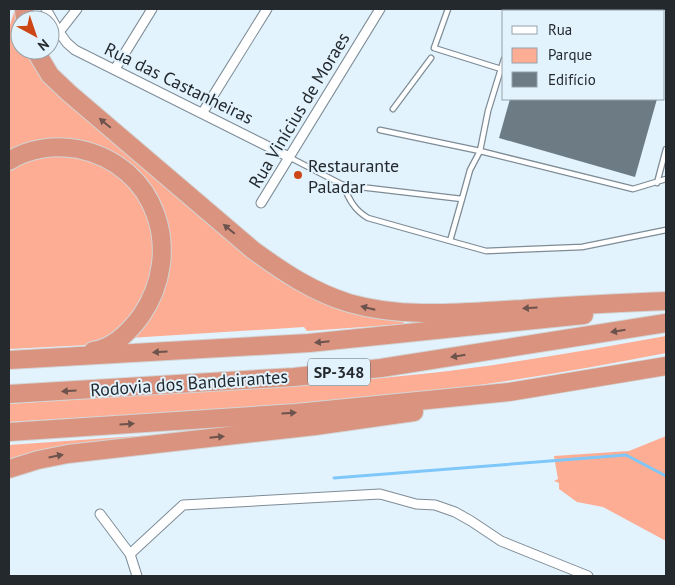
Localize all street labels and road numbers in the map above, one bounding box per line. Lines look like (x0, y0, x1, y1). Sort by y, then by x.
street label: Rua Vinícius de Moraes (243, 28, 355, 192)
street label: Rua das Castanheiras (101, 37, 257, 129)
road number: SP-348 (308, 358, 370, 386)
street label: Rodovia dos Bandeirantes (89, 365, 289, 401)

